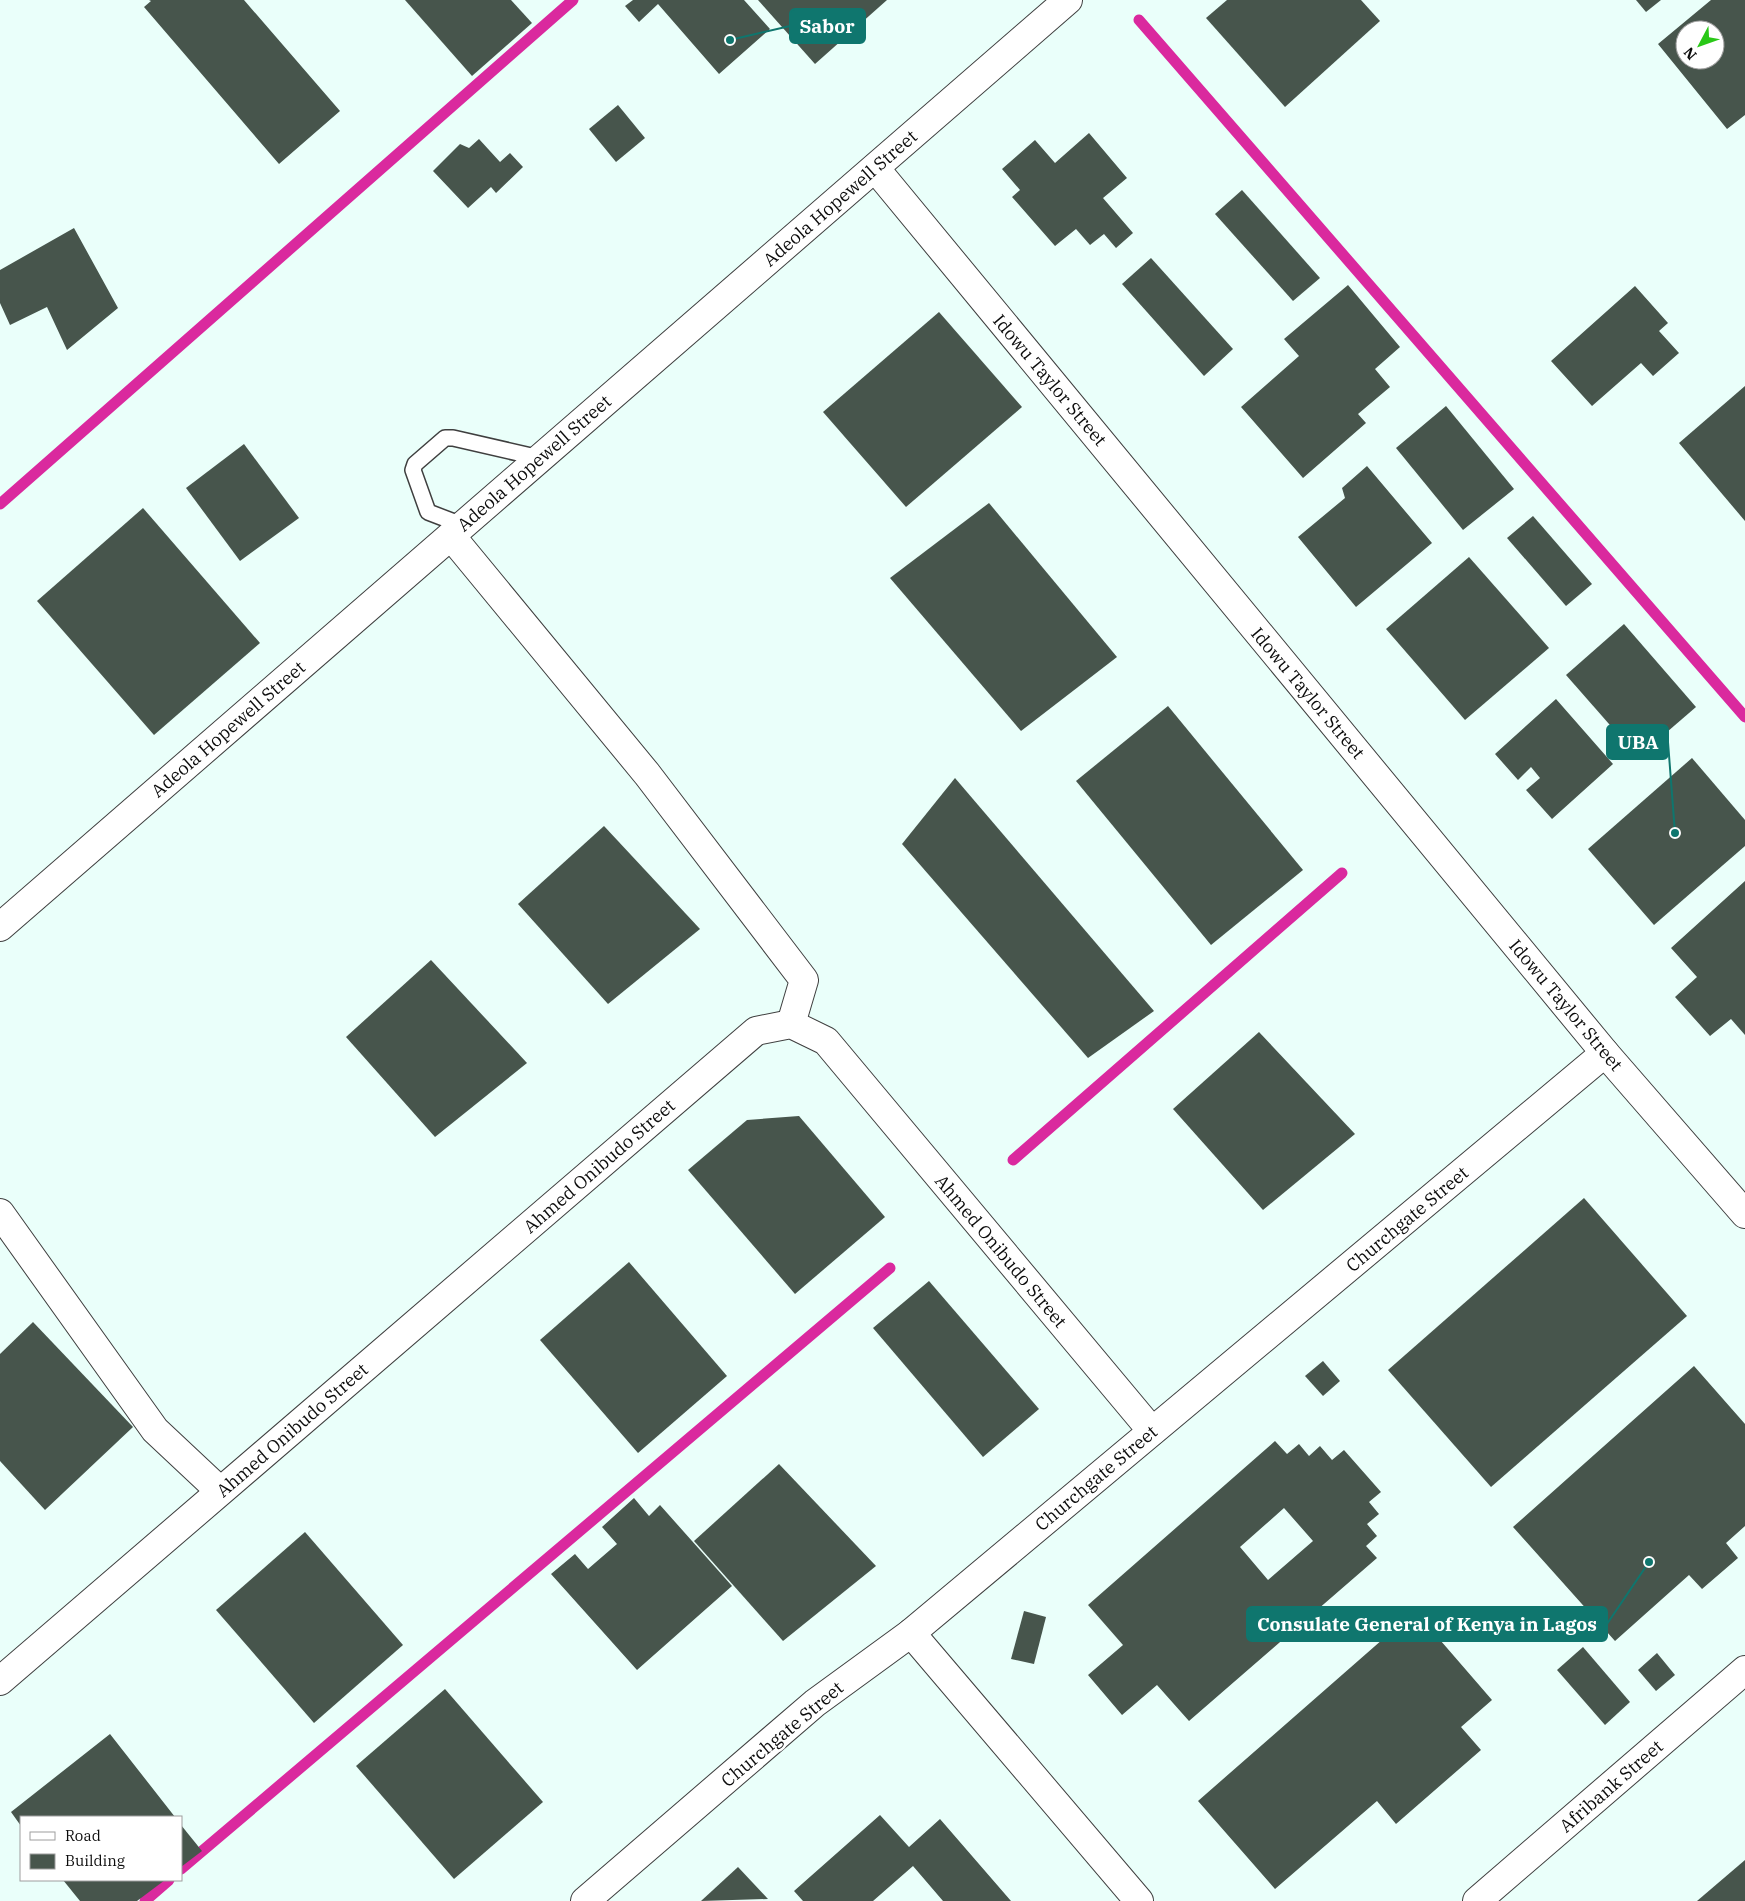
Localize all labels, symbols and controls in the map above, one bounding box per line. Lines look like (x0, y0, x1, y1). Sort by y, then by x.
callout: Sabor (790, 9, 865, 43)
text: Sabor (799, 14, 855, 38)
north arrow (1675, 20, 1725, 70)
text: N (1680, 43, 1701, 64)
street label: Adeola Hopewell Street (758, 125, 922, 271)
street label: Idowu Taylor Street (988, 309, 1112, 451)
street label: Adeola Hopewell Street (452, 390, 616, 536)
street label: Idowu Taylor Street (1246, 622, 1370, 764)
street label: Adeola Hopewell Street (146, 656, 310, 802)
callout: UBA (1607, 725, 1668, 759)
text: UBA (1618, 730, 1659, 754)
street label: Idowu Taylor Street (1504, 934, 1628, 1076)
street label: Ahmed Onibudo Street (519, 1094, 679, 1238)
street label: Churchgate Street (1341, 1161, 1473, 1277)
street label: Ahmed Onibudo Street (930, 1170, 1072, 1332)
street label: Ahmed Onibudo Street (212, 1358, 372, 1502)
street label: Churchgate Street (1030, 1420, 1162, 1536)
callout: Consulate General of Kenya in Lagos (1247, 1607, 1607, 1641)
text: Consulate General of Kenya in Lagos (1257, 1612, 1597, 1636)
street label: Churchgate Street (716, 1676, 848, 1792)
street label: Afribank Street (1555, 1735, 1667, 1837)
legend (20, 1816, 182, 1881)
text: Road (65, 1826, 101, 1845)
text: Building (65, 1851, 125, 1870)

